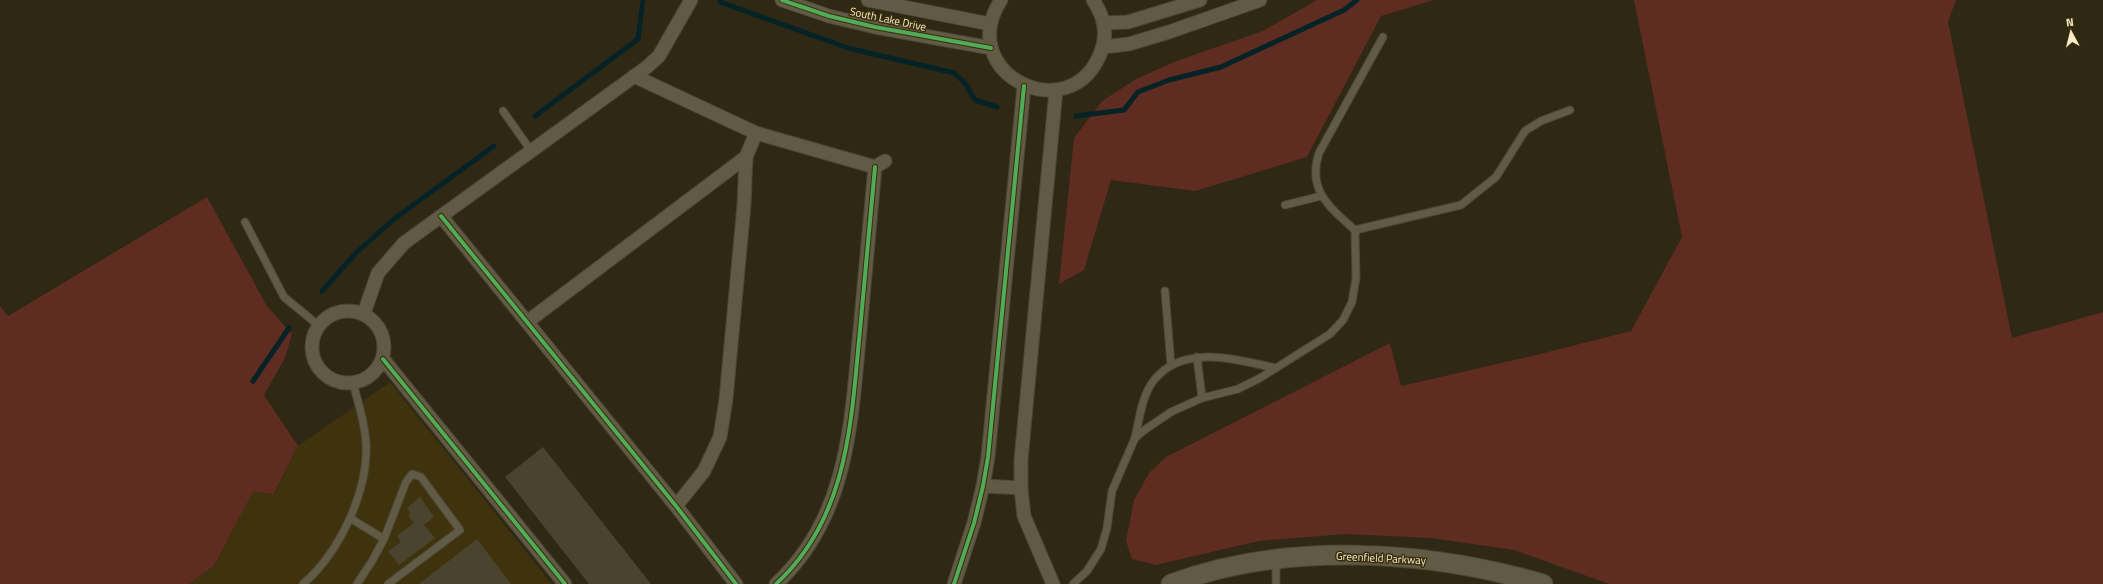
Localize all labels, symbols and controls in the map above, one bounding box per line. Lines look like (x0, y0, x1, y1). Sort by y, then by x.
street label: South Lake Drive (848, 3, 928, 35)
north arrow (2051, 12, 2091, 52)
text: N (2065, 14, 2075, 30)
street label: Greenfield Parkway (1336, 548, 1427, 568)

